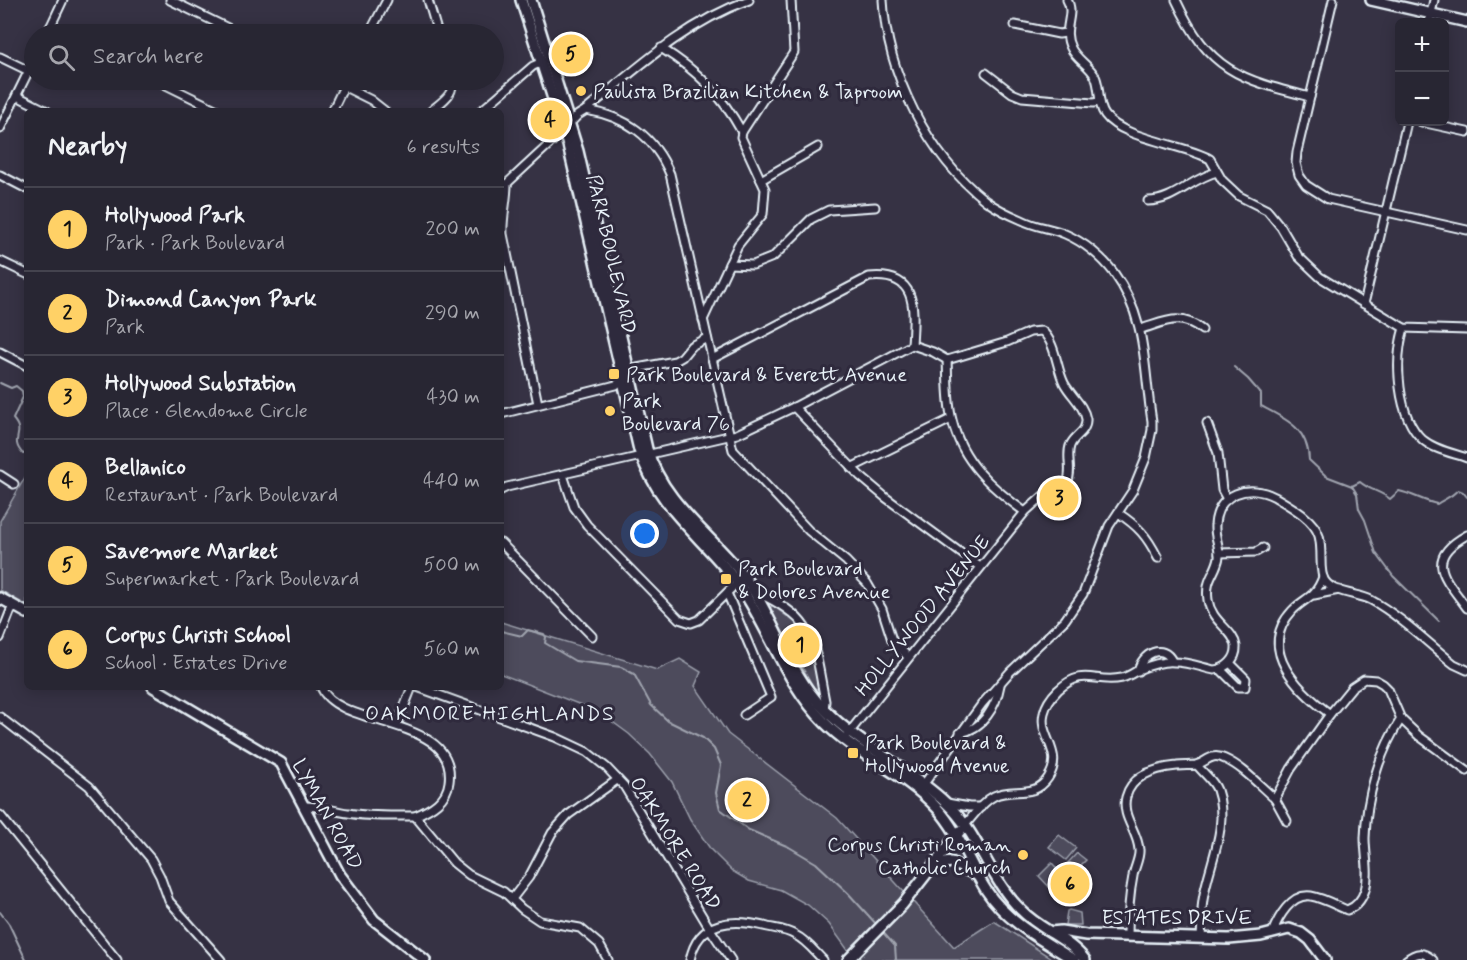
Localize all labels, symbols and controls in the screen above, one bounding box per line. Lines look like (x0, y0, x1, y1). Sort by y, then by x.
map controls (1395, 18, 1449, 126)
button: + (1395, 18, 1449, 72)
search box (24, 24, 504, 90)
pin: 5 (552, 32, 590, 76)
icon: search (45, 41, 78, 74)
text: Search here (93, 43, 204, 71)
button: − (1395, 72, 1449, 126)
place label: Paulista Brazilian Kitchen & Taproom (593, 79, 903, 106)
marker: Paulista Brazilian Kitchen & Taproom (574, 84, 588, 98)
pin: 4 (530, 98, 570, 142)
text: Nearby (48, 130, 127, 164)
text: 6 results (407, 134, 480, 161)
street label: PARK BOULEVARD (579, 172, 642, 337)
text: Hollywood Park (105, 202, 245, 230)
text: 1 (63, 216, 72, 243)
text: 200 m (425, 216, 480, 243)
text: Park · Park Boulevard (105, 230, 285, 257)
text: Dimond Canyon Park (105, 286, 317, 314)
text: 2 (63, 300, 72, 327)
text: 290 m (425, 300, 480, 327)
text: Park (105, 314, 145, 341)
place label: Park Boulevard & Everett Avenue (626, 362, 907, 389)
marker: Park Boulevard & Everett Avenue (607, 367, 621, 381)
text: Hollywood Substation (105, 370, 296, 398)
text: 3 (63, 384, 72, 411)
text: 430 m (427, 384, 480, 411)
place label: Park Boulevard 76 (622, 388, 730, 438)
text: Place · Glendome Circle (105, 398, 308, 425)
marker: Park Boulevard 76 (603, 404, 617, 418)
text: Bellanico (105, 454, 186, 482)
text: 4 (62, 468, 73, 495)
text: 440 m (423, 468, 480, 495)
pin: 3 (1040, 476, 1078, 520)
text: Restaurant · Park Boulevard (105, 482, 338, 509)
your location (630, 519, 659, 548)
street label: HOLLYWOOD AVENUE (850, 529, 997, 702)
text: Savemore Market (105, 538, 278, 566)
text: 5 (62, 552, 74, 579)
text: 500 m (423, 552, 480, 579)
place label: Park Boulevard & Dolores Avenue (738, 556, 890, 606)
text: Supermarket · Park Boulevard (105, 566, 359, 593)
marker: Park Boulevard & Dolores Avenue (719, 572, 733, 586)
text: Corpus Christi School (105, 622, 291, 650)
pin: 1 (780, 622, 820, 668)
text: 6 (62, 636, 73, 663)
text: 560 m (424, 636, 480, 663)
text: School · Estates Drive (105, 650, 288, 677)
district label: OAKMORE HIGHLANDS (365, 700, 615, 728)
place label: Park Boulevard & Hollywood Avenue (865, 730, 1009, 780)
marker: Park Boulevard & Hollywood Avenue (846, 746, 860, 760)
street label: LYMAN ROAD (285, 754, 368, 875)
street label: OAKMORE ROAD (623, 772, 727, 916)
pin: 2 (728, 778, 766, 822)
place label: Corpus Christi Roman Catholic Church (827, 832, 1011, 882)
marker: Corpus Christi Roman Catholic Church (1016, 848, 1030, 862)
pin: 6 (1050, 862, 1090, 906)
street label: ESTATES DRIVE (1102, 905, 1252, 932)

